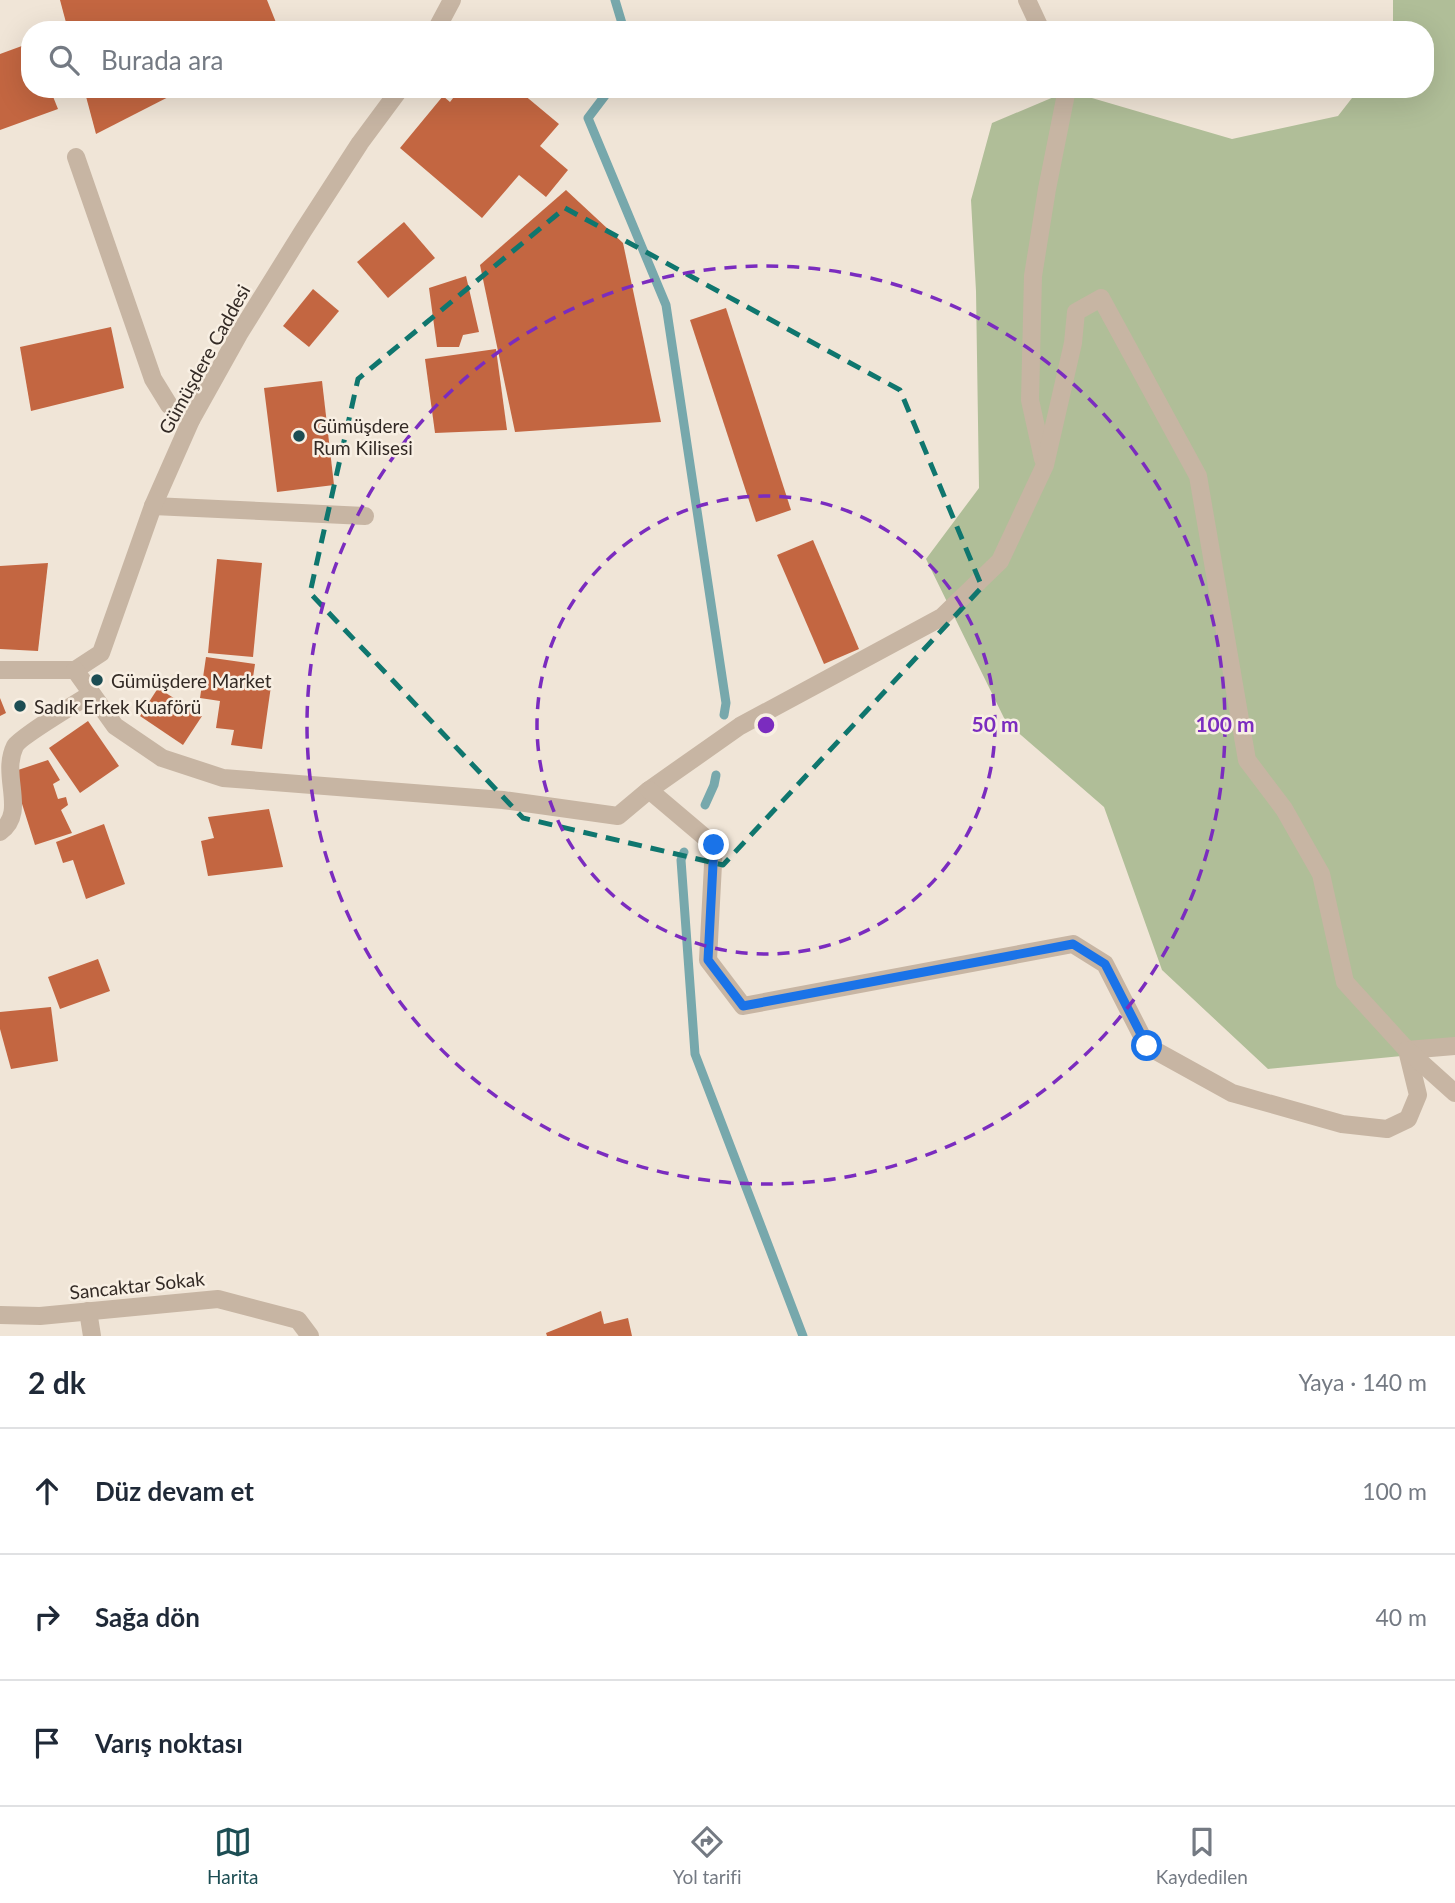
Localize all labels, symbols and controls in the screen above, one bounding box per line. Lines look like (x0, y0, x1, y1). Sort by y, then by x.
search box (21, 21, 1434, 98)
icon: search (45, 41, 83, 79)
text: Burada ara (101, 44, 223, 76)
street label: Gümüşdere Caddesi (153, 280, 255, 438)
place label: Gümüşdere Rum Kilisesi (313, 414, 413, 459)
marker: Gümüşdere Rum Kilisesi (291, 428, 307, 444)
place label: Gümüşdere Market (111, 669, 272, 692)
marker: Gümüşdere Market (89, 672, 105, 688)
place label: Sadık Erkek Kuaförü (34, 695, 201, 718)
marker: Sadık Erkek Kuaförü (12, 698, 28, 714)
text: 50 m (971, 711, 1019, 736)
text: 100 m (1195, 711, 1255, 736)
centre of rings (754, 713, 778, 737)
route end (698, 829, 729, 860)
route start (1131, 1030, 1162, 1061)
street label: Sancaktar Sokak (68, 1266, 206, 1304)
text: 2 dk (28, 1364, 86, 1400)
text: Yaya · 140 m (1298, 1368, 1427, 1396)
icon: ahead (28, 1472, 66, 1510)
text: Düz devam et (95, 1475, 254, 1507)
text: 100 m (1362, 1477, 1427, 1505)
icon: right (28, 1598, 66, 1636)
text: Sağa dön (95, 1601, 200, 1633)
text: 40 m (1376, 1603, 1427, 1631)
icon: arrive (28, 1724, 66, 1762)
text: Varış noktası (95, 1727, 243, 1759)
tab: Harita (207, 1823, 258, 1888)
tab: Yol tarifi (673, 1823, 742, 1888)
tab: Kaydedilen (1156, 1823, 1248, 1888)

